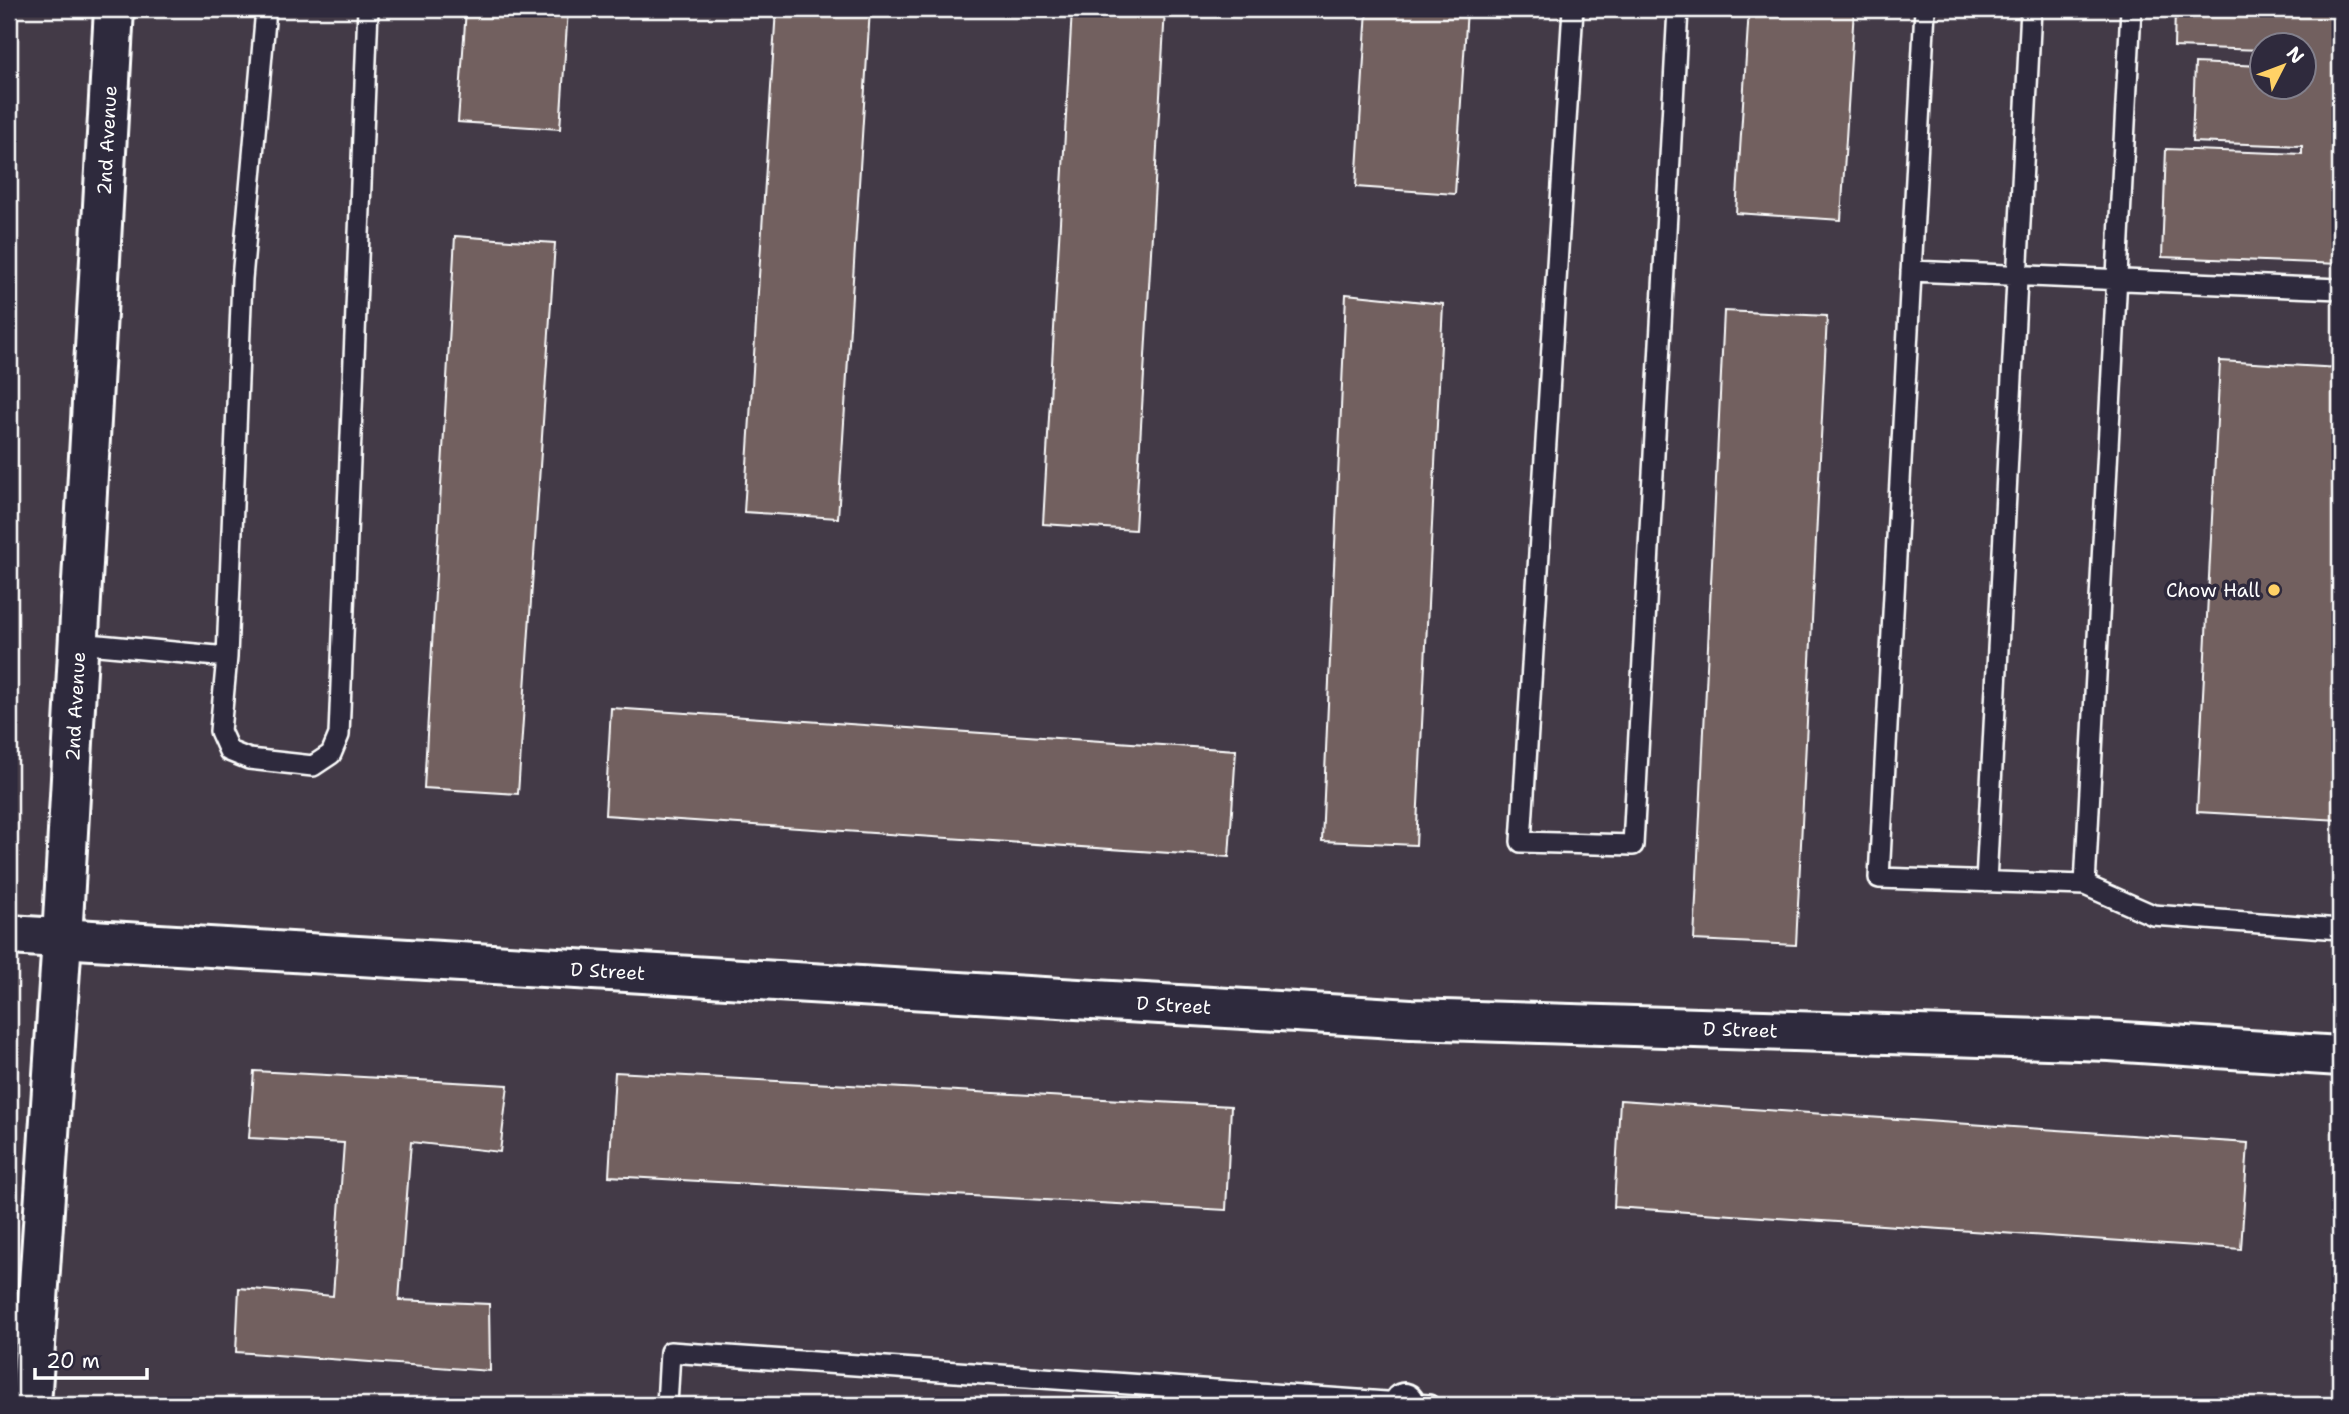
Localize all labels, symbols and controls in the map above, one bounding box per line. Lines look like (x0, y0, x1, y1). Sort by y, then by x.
north arrow (2248, 32, 2318, 102)
text: N (2281, 41, 2310, 69)
street label: 2nd Avenue (91, 85, 122, 196)
place label: Chow Hall (2166, 578, 2260, 603)
marker: Chow Hall (2266, 582, 2282, 598)
street label: 2nd Avenue (59, 651, 91, 762)
street label: D Street (570, 956, 646, 986)
street label: D Street (1136, 990, 1212, 1020)
street label: D Street (1702, 1016, 1778, 1043)
scale bar (35, 1337, 147, 1381)
text: 20 m (46, 1347, 100, 1375)

